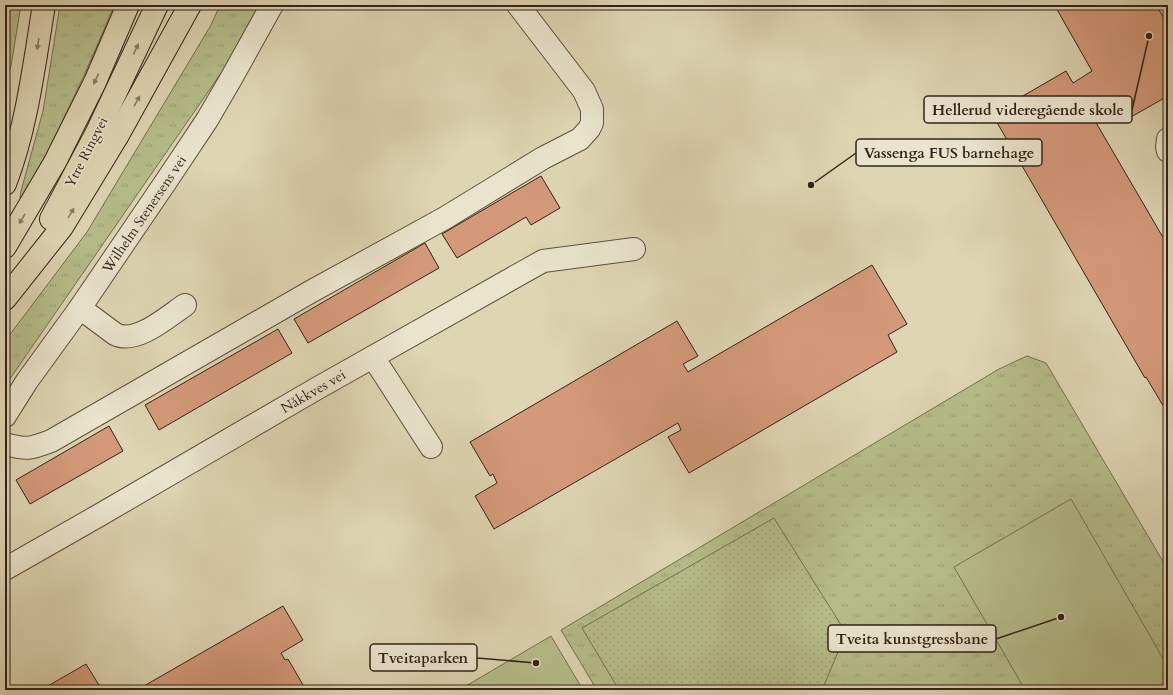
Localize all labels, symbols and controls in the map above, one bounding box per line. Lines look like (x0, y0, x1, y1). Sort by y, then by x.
one-way arrow (35, 37, 41, 50)
one-way arrow (133, 44, 139, 55)
one-way arrow (93, 74, 99, 85)
one-way arrow (134, 95, 140, 107)
callout: Hellerud videregående skole (924, 96, 1132, 123)
text: Hellerud videregående skole (932, 100, 1124, 120)
street label: Ytre Ringvei (61, 114, 112, 191)
callout: Vassenga FUS barnehage (856, 139, 1042, 166)
text: Vassenga FUS barnehage (864, 143, 1034, 163)
street label: Wilhelm Stenersens vei (97, 152, 191, 278)
one-way arrow (67, 207, 74, 219)
one-way arrow (18, 214, 26, 224)
street label: Nåkkves vei (277, 365, 349, 418)
callout: Tveita kunstgressbane (828, 625, 996, 652)
text: Tveita kunstgressbane (836, 629, 988, 649)
callout: Tveitaparken (370, 644, 477, 671)
text: Tveitaparken (378, 648, 469, 668)

